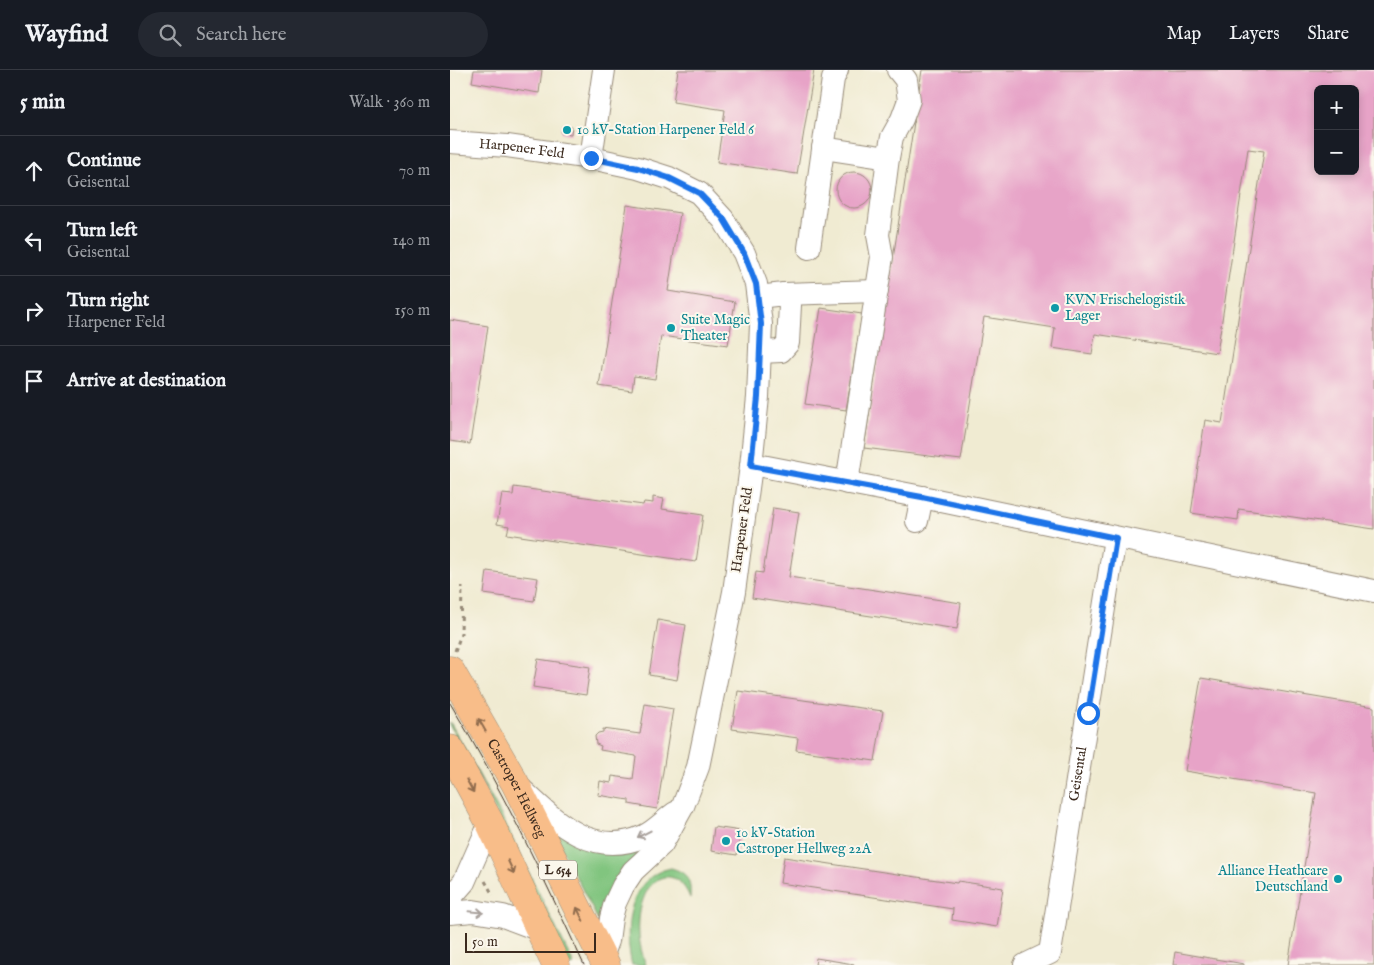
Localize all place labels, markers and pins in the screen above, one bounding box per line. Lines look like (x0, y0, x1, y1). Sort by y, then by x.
place label: 10 kV-Station Harpener Feld 6 (577, 121, 755, 139)
marker: 10 kV-Station Harpener Feld 6 (561, 124, 573, 136)
place label: KVN Frischelogistik Lager (1065, 291, 1186, 325)
marker: KVN Frischelogistik Lager (1049, 302, 1061, 314)
place label: Suite Magic Theater (681, 311, 750, 345)
marker: Suite Magic Theater (665, 322, 677, 334)
place label: 10 kV-Station Castroper Hellweg 22A (736, 824, 872, 858)
marker: 10 kV-Station Castroper Hellweg 22A (720, 835, 732, 847)
place label: Alliance Heathcare Deutschland (1217, 862, 1329, 896)
marker: Alliance Heathcare Deutschland (1332, 873, 1344, 885)

